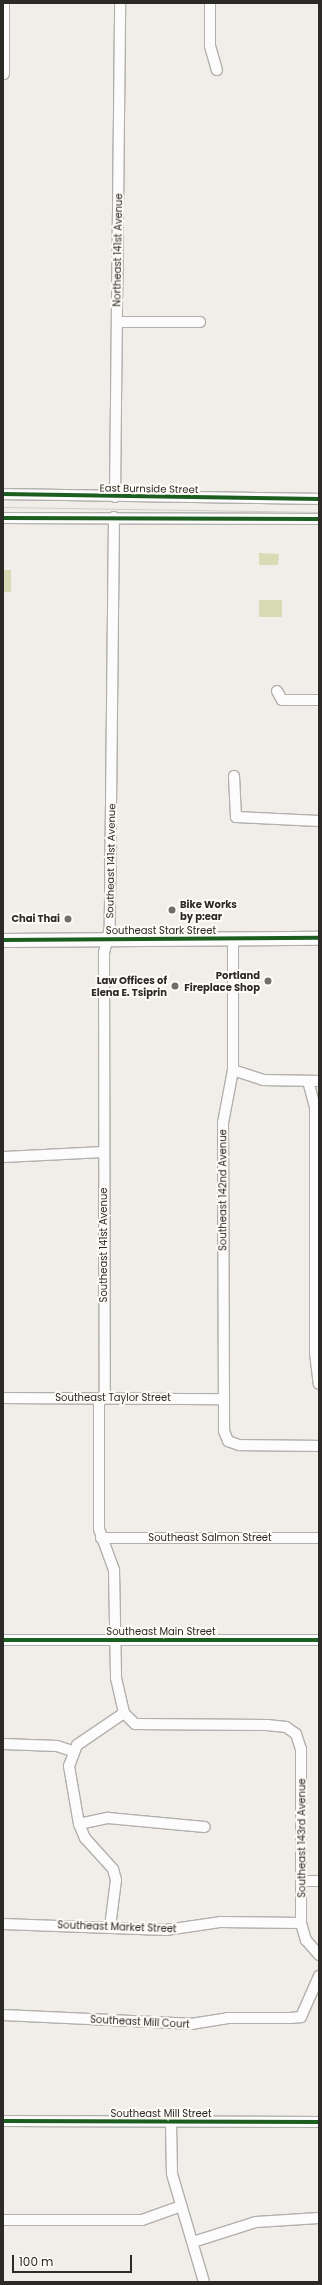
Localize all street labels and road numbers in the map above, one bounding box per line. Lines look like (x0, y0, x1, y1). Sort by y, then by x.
street label: Northeast 141st Avenue (111, 193, 125, 307)
street label: East Burnside Street (100, 482, 198, 496)
street label: Southeast 141st Avenue (104, 803, 118, 919)
street label: Southeast Stark Street (106, 925, 216, 937)
street label: Southeast 142nd Avenue (217, 1129, 229, 1251)
street label: Southeast 141st Avenue (98, 1188, 110, 1302)
street label: Southeast Taylor Street (55, 1392, 171, 1404)
street label: Southeast Salmon Street (148, 1532, 272, 1544)
street label: Southeast Main Street (106, 1626, 216, 1638)
street label: Southeast 143rd Avenue (296, 1778, 308, 1898)
street label: Southeast Market Street (57, 1919, 177, 1935)
street label: Southeast Mill Court (90, 2013, 190, 2031)
street label: Southeast Mill Street (110, 2108, 212, 2120)

